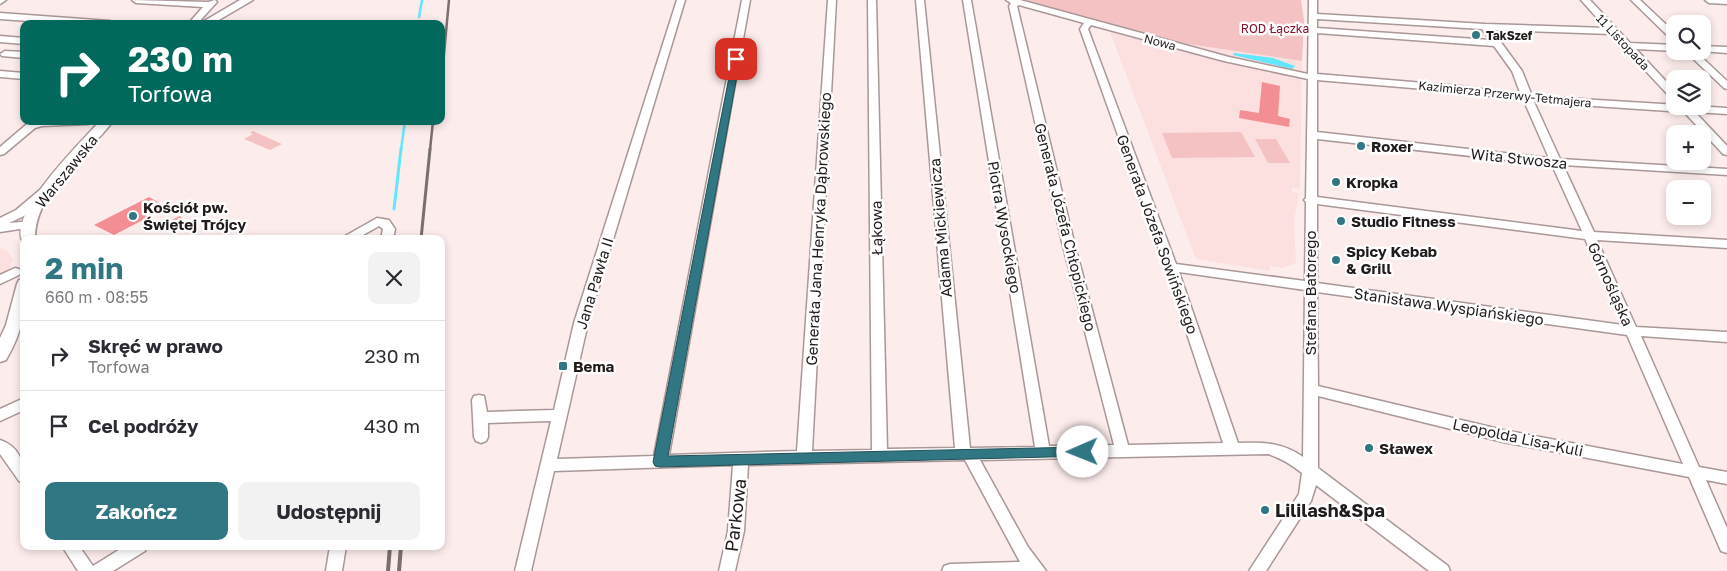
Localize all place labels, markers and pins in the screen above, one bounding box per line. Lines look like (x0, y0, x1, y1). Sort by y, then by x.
place label: TakSzef (1486, 28, 1533, 43)
marker: TakSzef (1470, 29, 1482, 41)
pin (715, 38, 757, 80)
place label: Roxer (1371, 137, 1413, 155)
marker: Roxer (1355, 140, 1367, 152)
place label: Kropka (1346, 173, 1398, 191)
marker: Kropka (1330, 176, 1342, 188)
place label: Kościół pw. Świętej Trójcy (143, 198, 246, 233)
marker: Kościół pw. Świętej Trójcy (127, 210, 139, 222)
place label: Studio Fitness (1351, 212, 1456, 230)
marker: Studio Fitness (1335, 215, 1347, 227)
place label: Spicy Kebab & Grill (1346, 242, 1437, 277)
marker: Spicy Kebab & Grill (1330, 254, 1342, 266)
place label: Bema (573, 357, 615, 375)
marker: Bema (557, 360, 569, 372)
place label: Sławex (1379, 439, 1433, 457)
marker: Sławex (1363, 442, 1375, 454)
place label: Lililash&Spa (1275, 499, 1385, 521)
marker: Lililash&Spa (1259, 504, 1271, 516)

